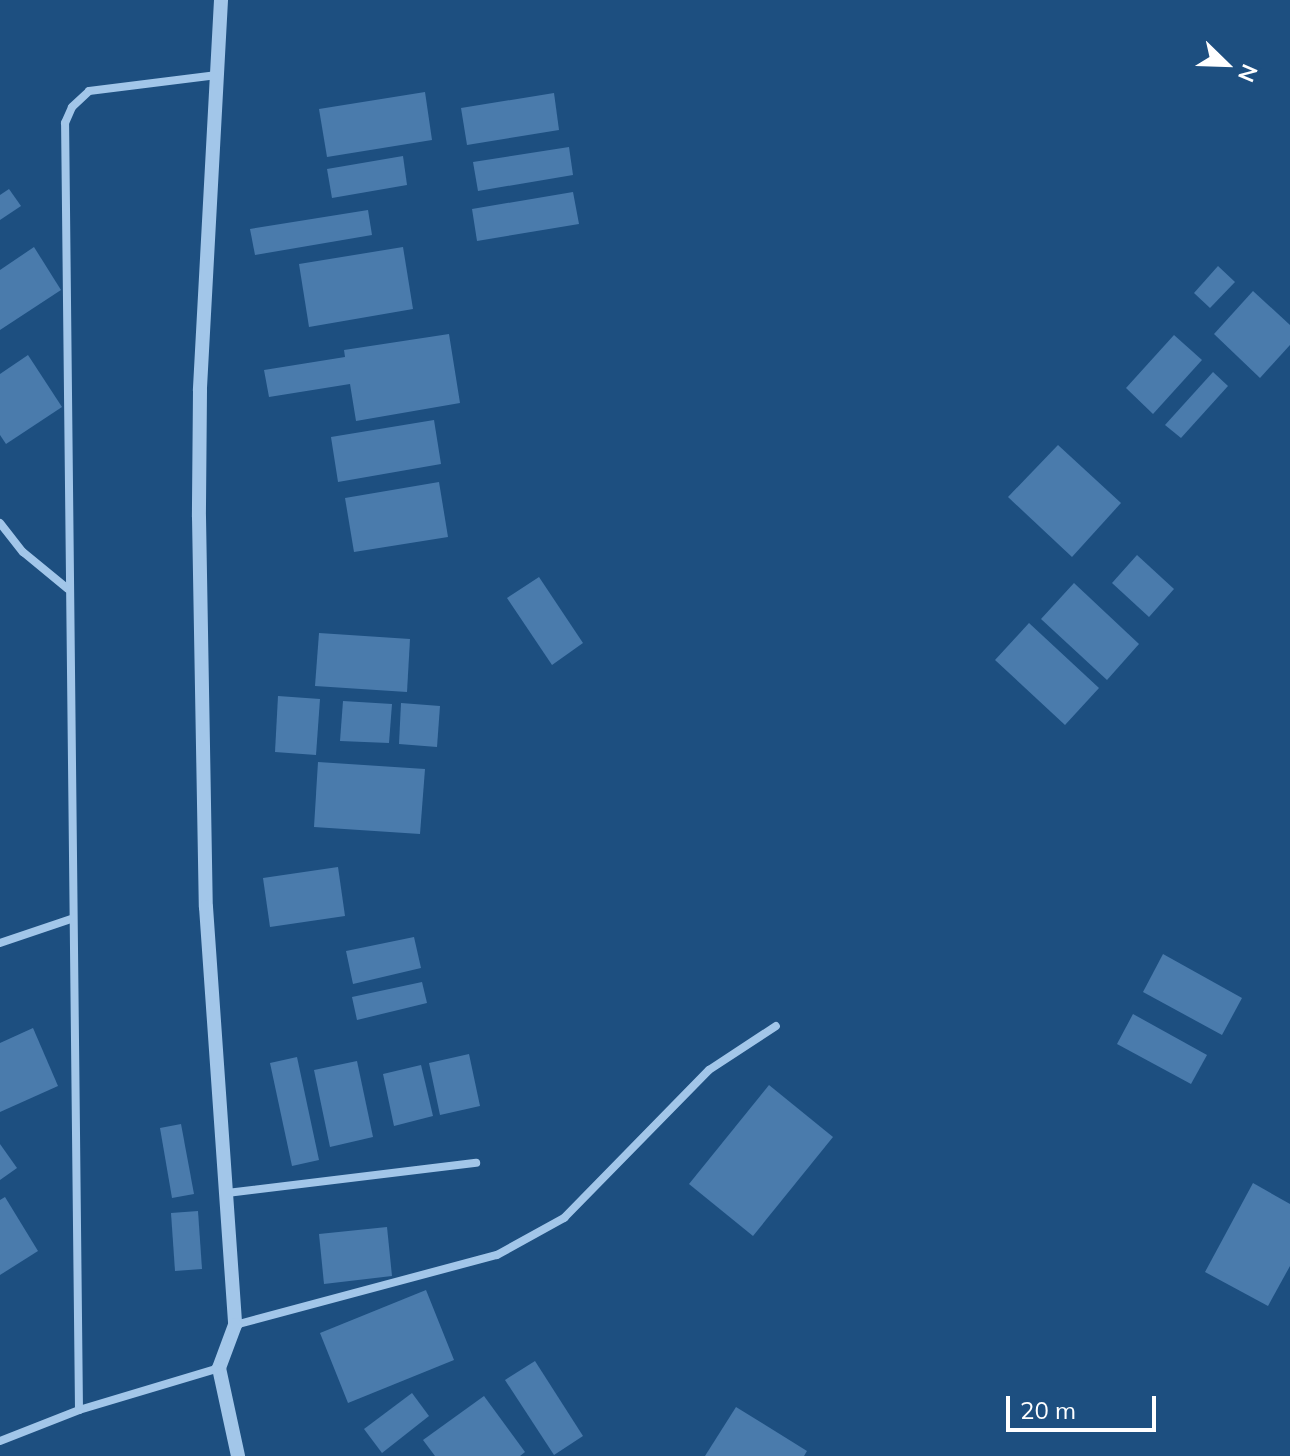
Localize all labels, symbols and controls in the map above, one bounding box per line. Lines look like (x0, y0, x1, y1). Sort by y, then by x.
north arrow (1186, 24, 1266, 104)
text: N (1232, 60, 1264, 86)
scale bar (1010, 1380, 1160, 1430)
text: 20 m (1020, 1395, 1076, 1425)

